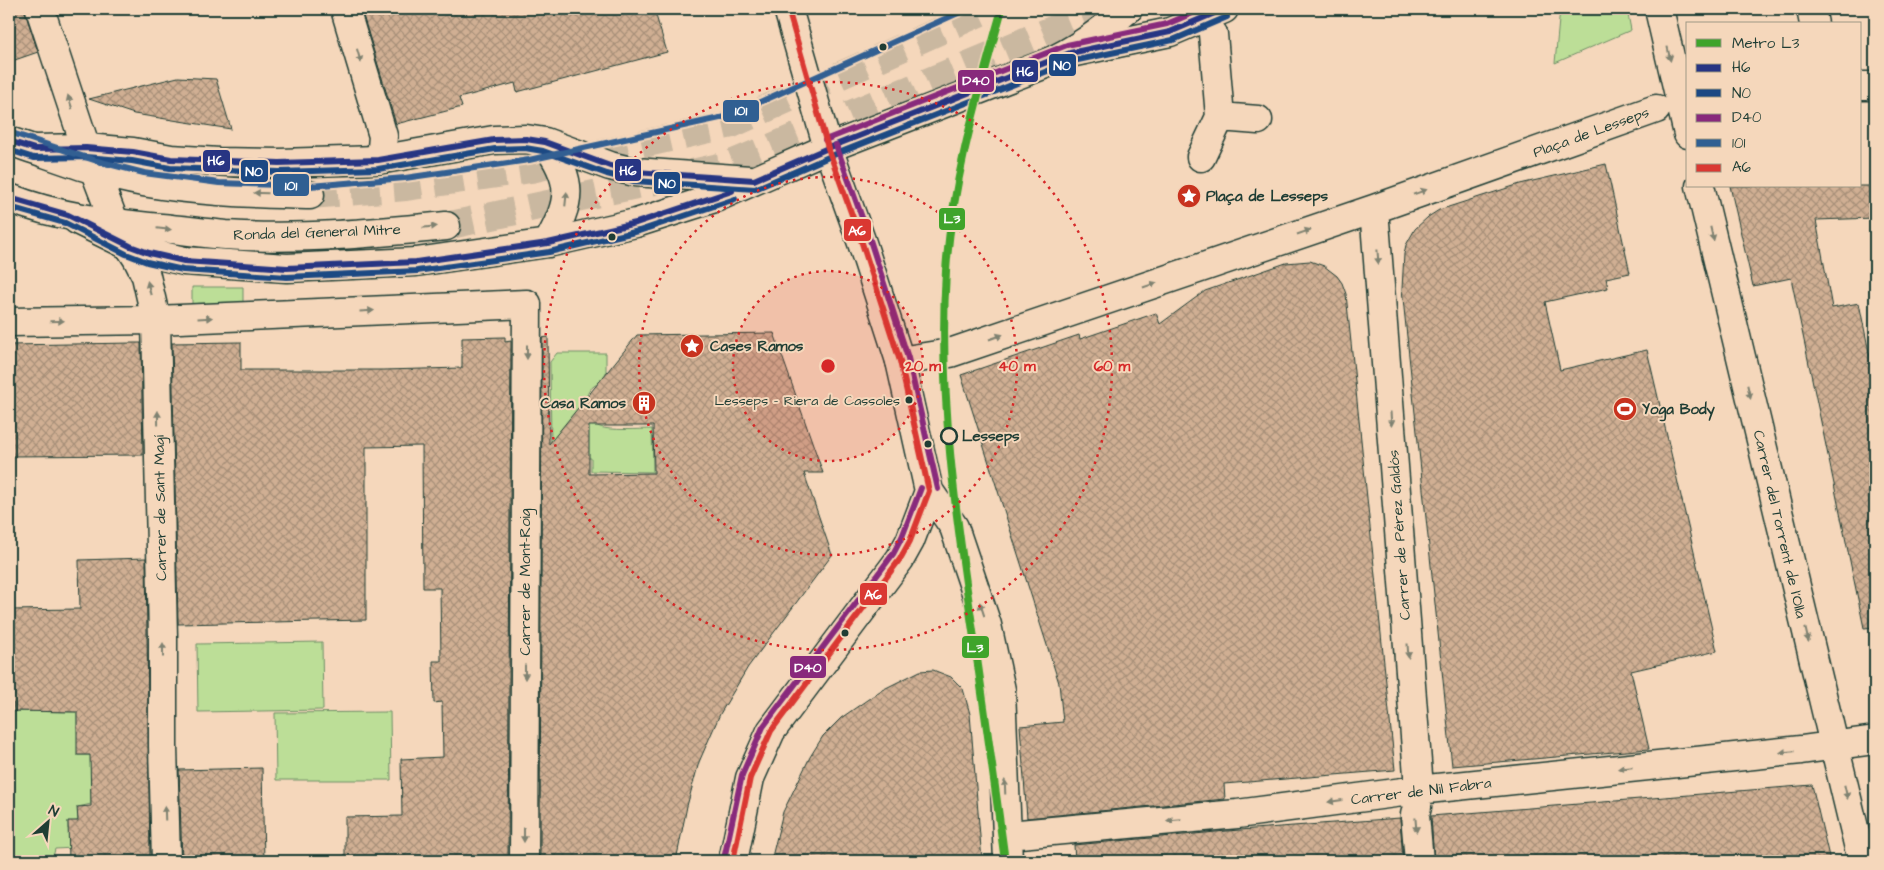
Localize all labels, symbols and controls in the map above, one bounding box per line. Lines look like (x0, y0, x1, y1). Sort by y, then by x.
legend (1686, 22, 1862, 188)
text: Metro L3 (1732, 33, 1800, 54)
unlabelled marker (878, 42, 888, 52)
one-way arrow (1665, 47, 1673, 62)
one-way arrow (356, 48, 364, 63)
line badge: N0 (1048, 53, 1077, 77)
text: N0 (1053, 56, 1071, 76)
text: H6 (1732, 57, 1751, 78)
line badge: H6 (1011, 59, 1039, 83)
text: H6 (1016, 62, 1034, 82)
line badge: D40 (957, 69, 995, 93)
text: D40 (962, 71, 990, 91)
text: N0 (1732, 83, 1751, 104)
one-way arrow (66, 94, 74, 109)
line badge: 101 (722, 99, 760, 123)
text: 101 (735, 101, 747, 121)
street label: Plaça de Lesseps (1530, 102, 1653, 163)
text: D40 (1732, 107, 1762, 128)
text: 101 (1732, 133, 1745, 154)
line badge: H6 (202, 149, 231, 173)
text: H6 (207, 151, 225, 171)
text: A6 (1732, 157, 1752, 178)
line badge: H6 (614, 158, 642, 182)
line badge: N0 (240, 159, 269, 183)
text: H6 (619, 161, 637, 181)
text: N0 (245, 162, 263, 182)
line badge: N0 (653, 171, 681, 195)
line badge: 101 (272, 173, 310, 197)
text: N0 (658, 174, 676, 194)
text: 101 (285, 176, 297, 196)
place icon: Plaça de Lesseps (1176, 183, 1202, 209)
place label: Plaça de Lesseps (1206, 186, 1329, 207)
one-way arrow (1413, 188, 1428, 195)
one-way arrow (253, 189, 269, 197)
one-way arrow (562, 190, 570, 206)
line badge: L3 (938, 207, 966, 231)
text: L3 (944, 209, 961, 229)
line badge: A6 (843, 218, 872, 242)
street label: Ronda del General Mitre (233, 219, 401, 246)
text: A6 (848, 221, 866, 241)
one-way arrow (423, 223, 439, 231)
one-way arrow (156, 225, 172, 233)
one-way arrow (1708, 226, 1716, 241)
one-way arrow (1296, 228, 1311, 236)
unlabelled marker (607, 232, 617, 242)
one-way arrow (1375, 249, 1383, 265)
one-way arrow (1142, 280, 1157, 288)
one-way arrow (145, 281, 153, 296)
one-way arrow (359, 306, 375, 314)
one-way arrow (197, 314, 213, 322)
one-way arrow (50, 317, 66, 325)
place icon: Cases Ramos (679, 333, 705, 359)
one-way arrow (989, 333, 1004, 341)
place label: Cases Ramos (710, 336, 804, 357)
one-way arrow (523, 345, 531, 361)
text: 20 m (904, 356, 941, 377)
text: 40 m (998, 356, 1036, 377)
text: 60 m (1094, 356, 1131, 377)
centre of rings (819, 357, 837, 375)
one-way arrow (1745, 384, 1753, 399)
building icon: Casa Ramos (631, 390, 657, 416)
place label: Lesseps - Riera de Cassoles (714, 391, 900, 411)
place label: Casa Ramos (541, 393, 626, 414)
marker: Lesseps - Riera de Cassoles (904, 395, 914, 405)
sports icon: Yoga Body (1612, 396, 1638, 422)
place label: Yoga Body (1642, 399, 1716, 422)
one-way arrow (154, 409, 162, 425)
one-way arrow (1387, 412, 1395, 428)
place label: Lesseps (962, 426, 1020, 447)
marker: Lesseps (940, 427, 958, 445)
street label: Carrer del Torrent de l'Olla (1748, 428, 1811, 621)
street label: Carrer de Sant Magí (149, 434, 173, 581)
unlabelled marker (923, 439, 933, 449)
street label: Carrer de Pérez Galdós (1383, 449, 1416, 621)
street label: Carrer de Mont-Roig (515, 508, 537, 656)
line badge: A6 (859, 582, 888, 606)
text: A6 (864, 585, 882, 605)
one-way arrow (978, 601, 986, 616)
one-way arrow (1803, 627, 1811, 643)
unlabelled marker (840, 628, 850, 638)
line badge: L3 (961, 635, 990, 659)
text: L3 (967, 638, 984, 658)
one-way arrow (159, 642, 167, 658)
one-way arrow (1404, 643, 1412, 659)
line badge: D40 (789, 655, 827, 679)
text: D40 (794, 658, 822, 678)
one-way arrow (521, 665, 529, 681)
one-way arrow (1779, 748, 1795, 756)
one-way arrow (1617, 764, 1633, 772)
street label: Carrer de Nil Fabra (1350, 772, 1493, 811)
one-way arrow (1001, 778, 1009, 794)
one-way arrow (1842, 785, 1850, 800)
north arrow (22, 798, 72, 848)
one-way arrow (1327, 798, 1343, 806)
text: N (45, 800, 62, 822)
one-way arrow (160, 804, 168, 820)
one-way arrow (1165, 817, 1181, 825)
one-way arrow (1412, 818, 1420, 834)
one-way arrow (520, 827, 528, 843)

